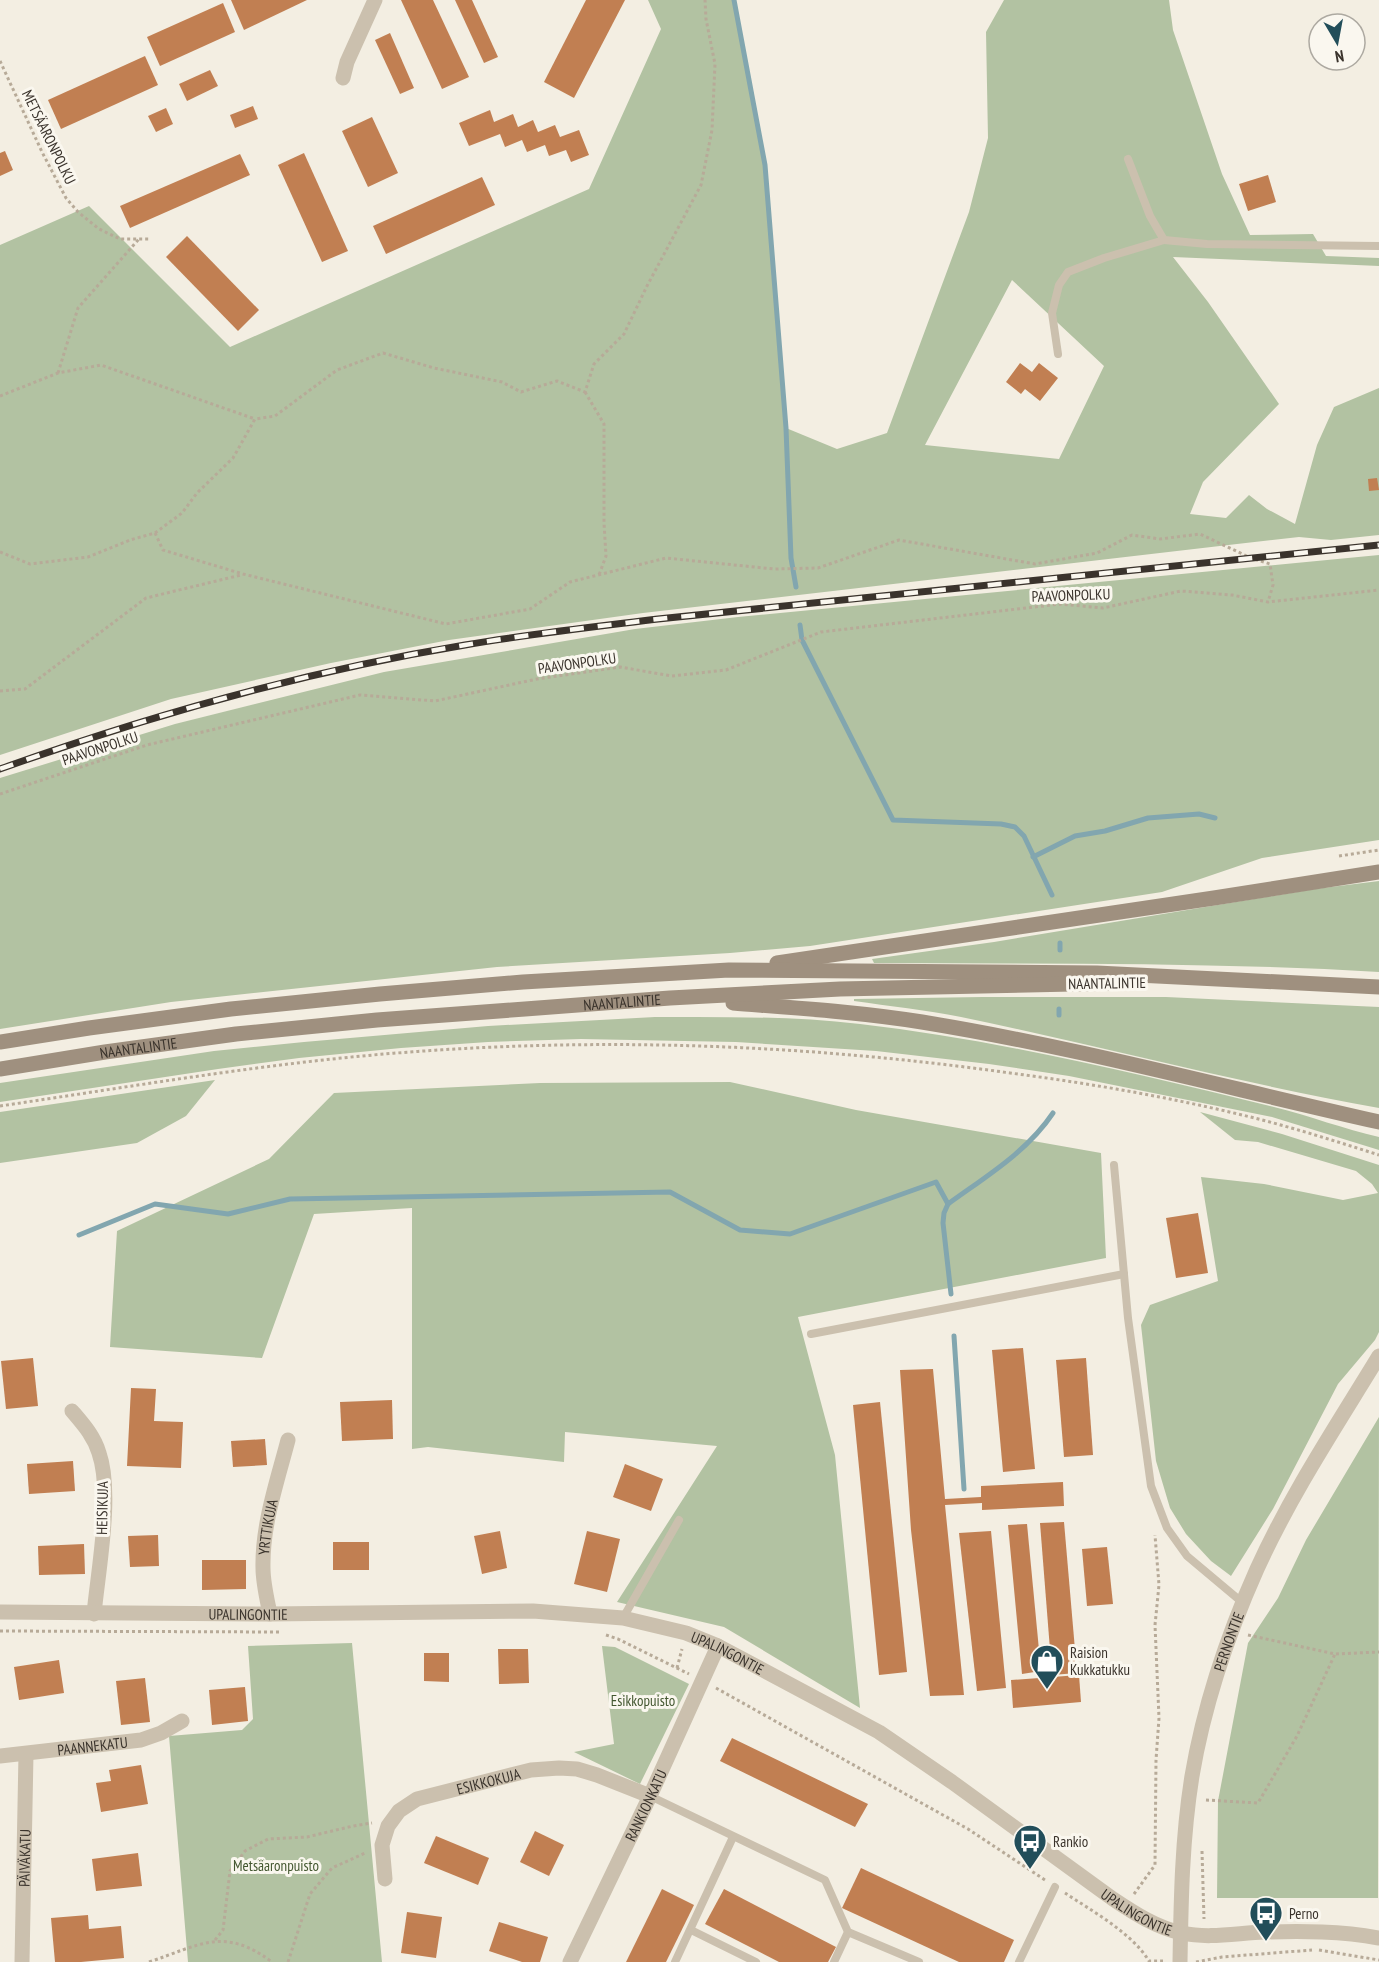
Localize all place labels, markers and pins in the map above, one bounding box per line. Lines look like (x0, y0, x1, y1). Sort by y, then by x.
shop icon: Raision Kukkatukku (1029, 1643, 1065, 1690)
place label: Raision Kukkatukku (1070, 1643, 1130, 1679)
bus stop icon: Rankio (1012, 1823, 1048, 1870)
place label: Rankio (1053, 1832, 1088, 1851)
bus stop icon: Perno (1248, 1895, 1284, 1942)
place label: Perno (1289, 1904, 1319, 1923)

